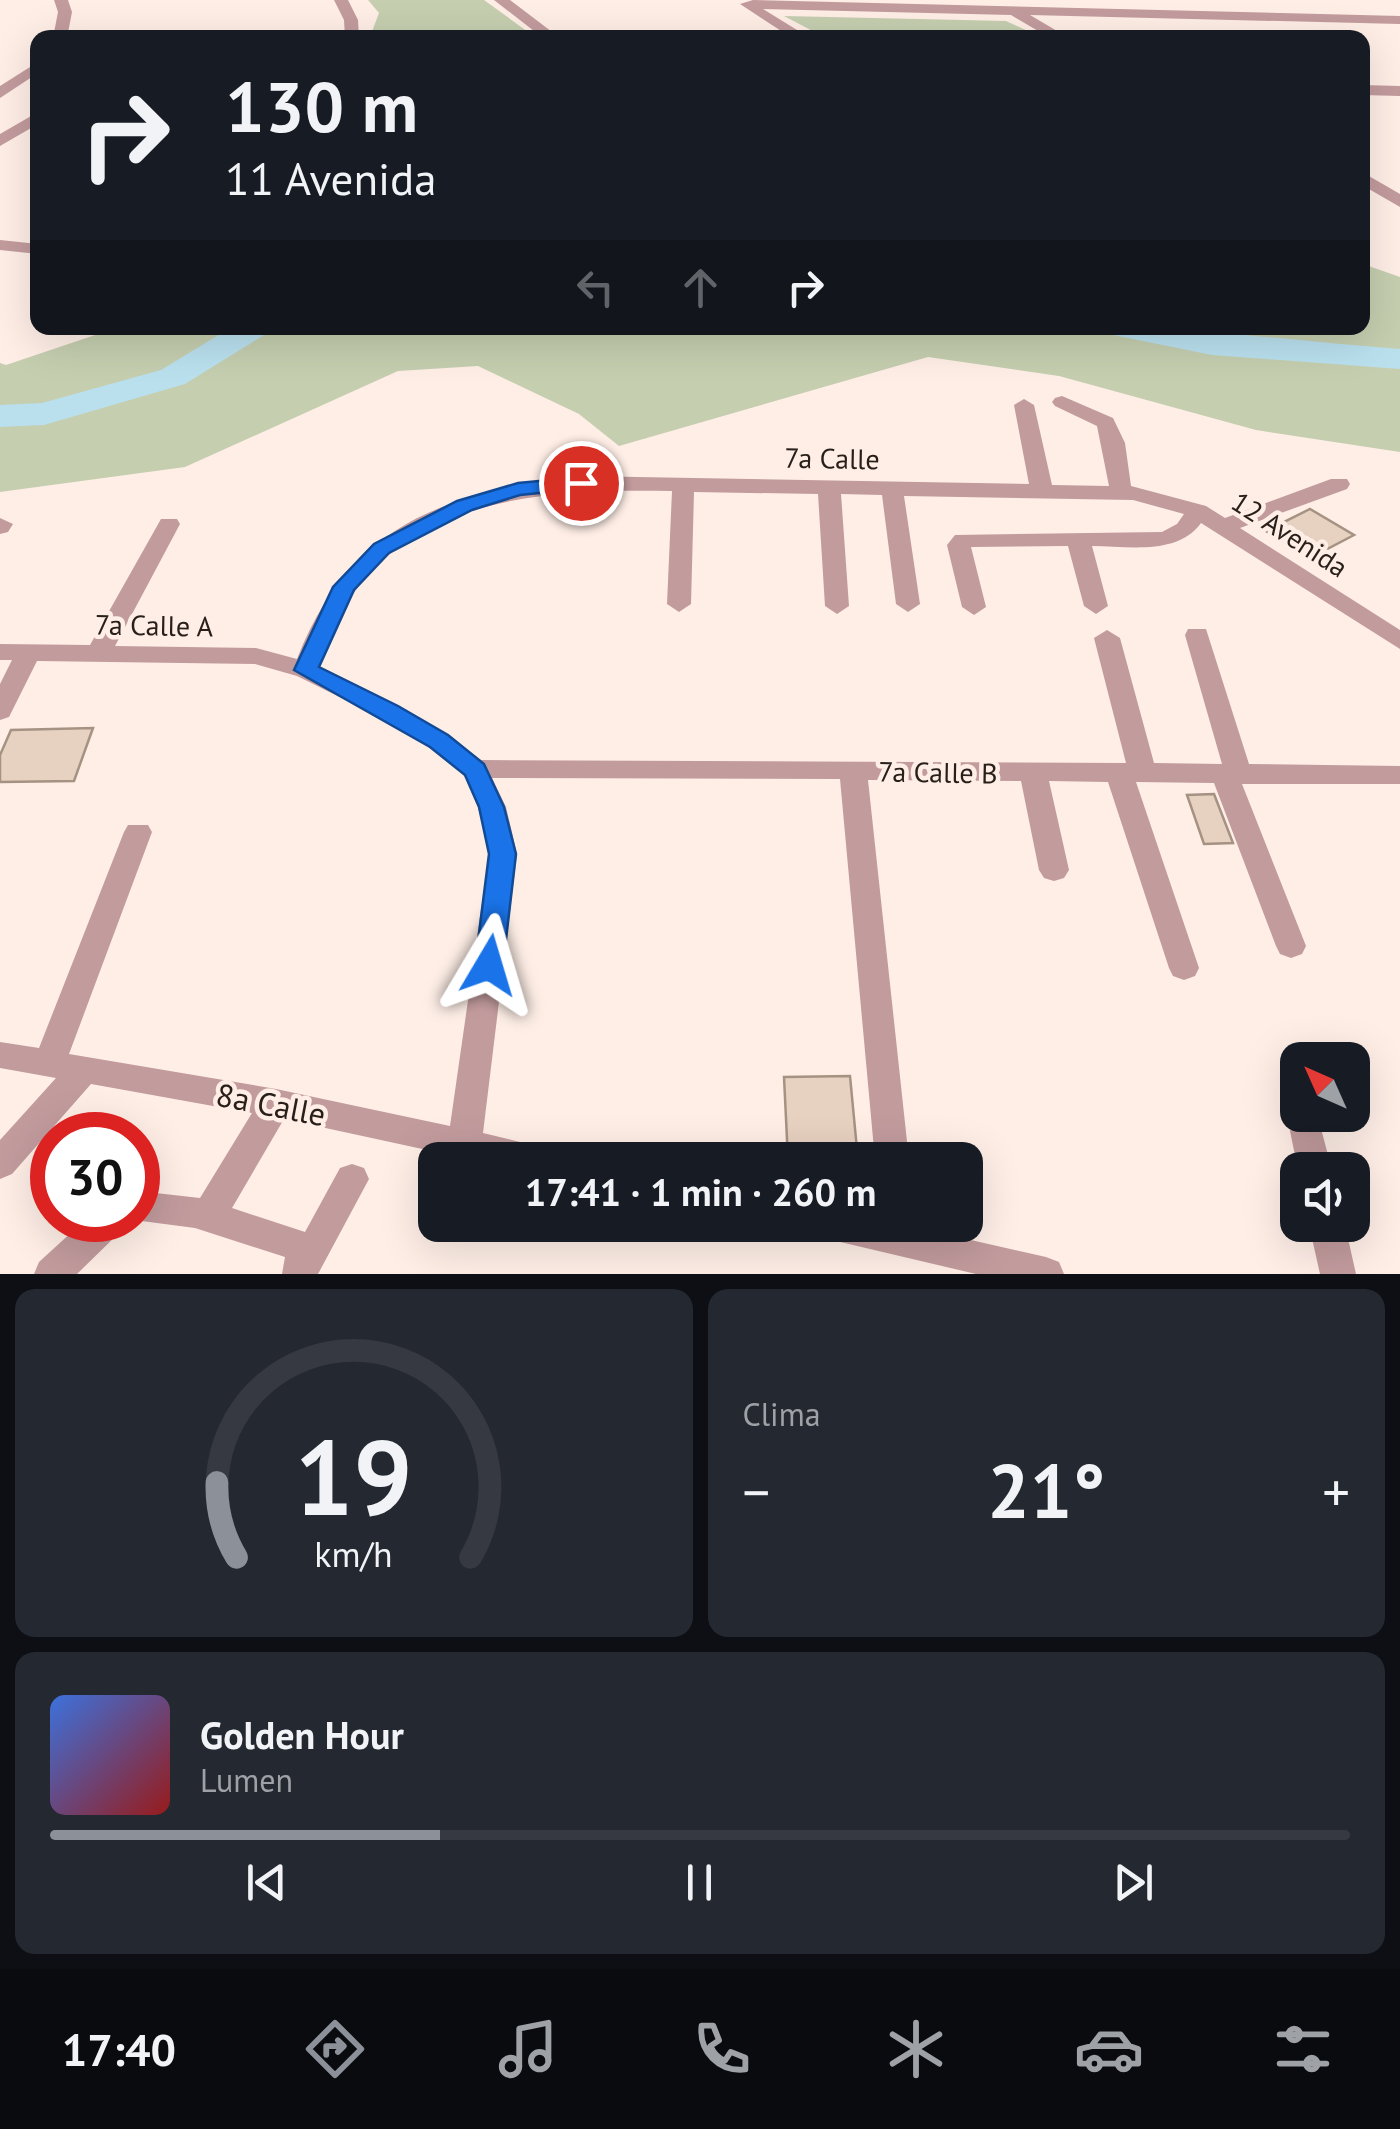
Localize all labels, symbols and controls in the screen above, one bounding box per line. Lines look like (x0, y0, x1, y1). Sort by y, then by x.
text: 130 m (225, 61, 418, 151)
icon: right (60, 70, 190, 200)
text: 11 Avenida (225, 149, 437, 207)
icon: left (568, 260, 623, 315)
icon: ahead (673, 260, 728, 315)
icon: right (778, 260, 833, 315)
street label: 7a Calle (784, 439, 880, 477)
pin (539, 441, 624, 526)
icon: arrive (554, 456, 609, 511)
street label: 12 Avenida (1225, 483, 1355, 585)
street label: 7a Calle A (95, 605, 214, 645)
street label: 7a Calle B (878, 752, 998, 792)
position arrow (437, 913, 541, 1017)
north arrow (1280, 1042, 1370, 1132)
map controls (1280, 1042, 1370, 1242)
street label: 8a Calle (213, 1073, 329, 1135)
speed limit sign: 30 (30, 1112, 160, 1242)
button: sound (1280, 1152, 1370, 1242)
text: 17:41 · 1 min · 260 m (525, 1167, 876, 1216)
text: Clima (743, 1393, 821, 1435)
text: 19 (295, 1409, 413, 1544)
text: 21° (987, 1442, 1105, 1539)
text: − (743, 1456, 770, 1527)
text: + (1322, 1456, 1350, 1527)
text: km/h (315, 1531, 393, 1577)
text: Golden Hour (200, 1710, 404, 1759)
text: Lumen (200, 1759, 293, 1801)
icon: previous (239, 1855, 294, 1910)
icon: pause (672, 1855, 727, 1910)
icon: next (1106, 1855, 1161, 1910)
icon: directions (300, 2014, 370, 2084)
icon: music (493, 2014, 563, 2084)
icon: phone (687, 2014, 757, 2084)
icon: climate (881, 2014, 951, 2084)
icon: car (1074, 2014, 1144, 2084)
icon: filters (1268, 2014, 1338, 2084)
text: 17:40 (62, 2020, 176, 2078)

